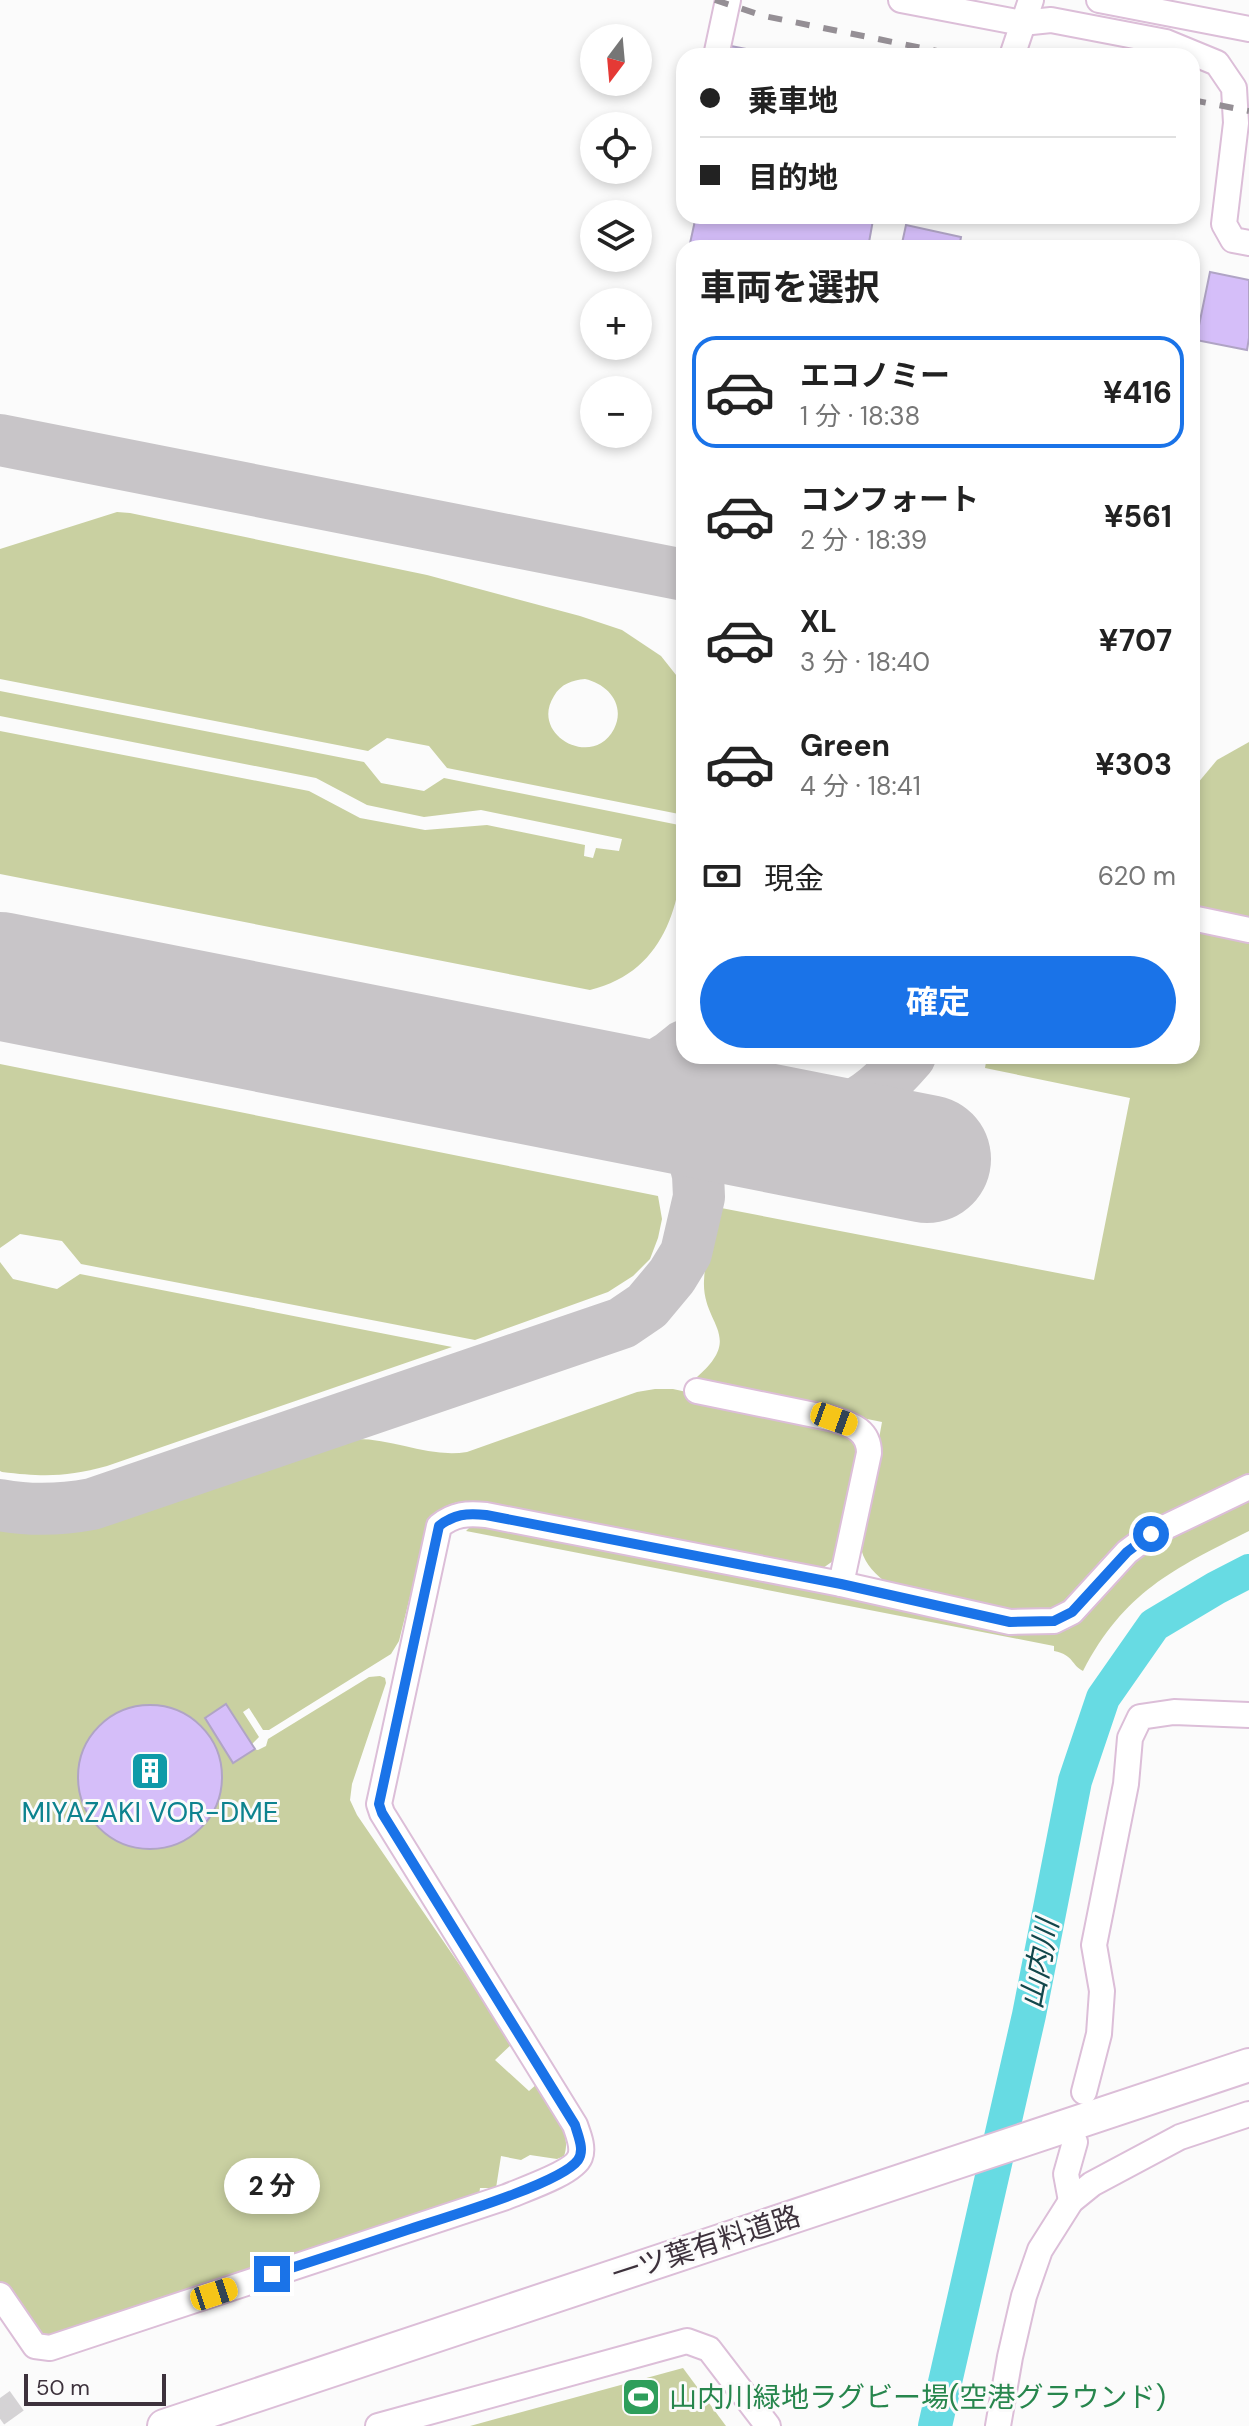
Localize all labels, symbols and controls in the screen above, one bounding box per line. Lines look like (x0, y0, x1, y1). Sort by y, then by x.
north arrow (580, 24, 652, 96)
map controls (580, 24, 652, 448)
text: 乗車地 (748, 81, 838, 120)
button: locate (580, 112, 652, 184)
text: 目的地 (748, 158, 838, 197)
button: layers (580, 200, 652, 272)
text: 車両を選択 (700, 264, 880, 311)
button: + (580, 288, 652, 360)
icon: car (704, 356, 776, 428)
text: エコノミー (800, 356, 950, 395)
text: ¥416 (1103, 373, 1172, 412)
button: − (580, 376, 652, 448)
text: 1 分 · 18:38 (800, 399, 920, 433)
icon: car (704, 480, 776, 552)
text: コンフォート (800, 480, 979, 519)
text: ¥561 (1104, 497, 1172, 536)
text: 2 分 · 18:39 (800, 523, 927, 557)
text: XL (800, 602, 837, 641)
icon: car (704, 604, 776, 676)
text: ¥707 (1099, 621, 1172, 660)
text: 3 分 · 18:40 (800, 645, 930, 679)
text: Green (800, 726, 890, 765)
icon: car (704, 728, 776, 800)
text: ¥303 (1095, 745, 1172, 784)
text: 4 分 · 18:41 (800, 769, 921, 803)
icon: cash (700, 854, 744, 898)
text: 現金 (764, 859, 824, 898)
text: 620 m (1098, 859, 1176, 893)
button: 確定 (700, 956, 1176, 1048)
car (807, 1400, 861, 1438)
route start (1133, 1516, 1169, 1552)
building icon: MIYAZAKI VOR-DME (129, 1750, 171, 1792)
place label: MIYAZAKI VOR-DME (21, 1794, 279, 1831)
water label: 山内川 (1011, 1913, 1067, 2012)
callout: 2 分 (224, 2158, 320, 2214)
text: 2 分 (248, 2169, 296, 2203)
street label: 一ツ葉有料道路 (607, 2197, 805, 2293)
route end (254, 2256, 290, 2292)
car (187, 2275, 241, 2313)
scale bar (24, 2370, 166, 2406)
text: 50 m (36, 2373, 90, 2402)
sports icon: 山内川緑地ラグビー場(空港グラウンド) (620, 2376, 662, 2418)
place label: 山内川緑地ラグビー場(空港グラウンド) (669, 2379, 1166, 2416)

